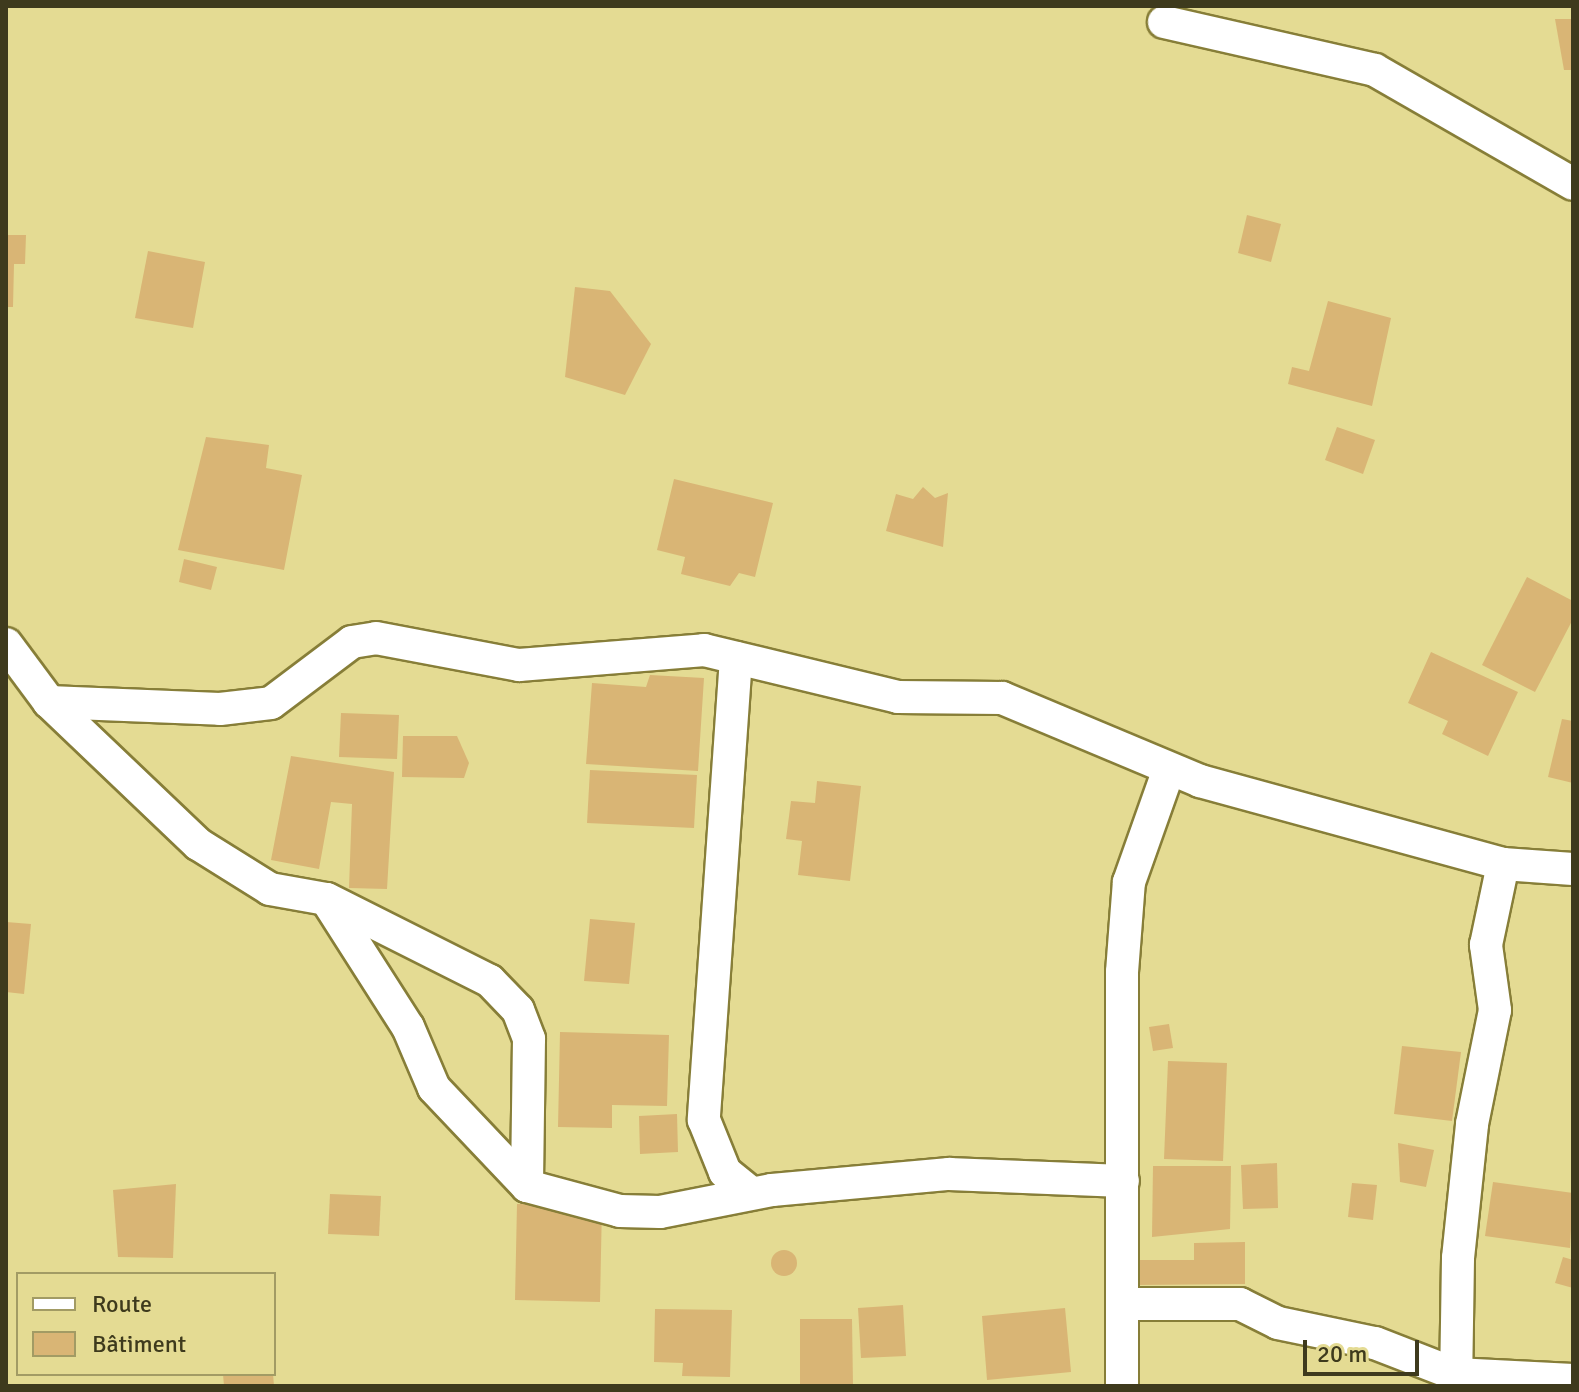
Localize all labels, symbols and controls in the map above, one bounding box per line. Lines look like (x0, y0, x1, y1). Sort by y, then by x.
legend (16, 1272, 276, 1376)
text: Route (92, 1289, 152, 1319)
scale bar (1307, 1324, 1423, 1374)
text: Bâtiment (92, 1329, 186, 1359)
text: 20 m (1317, 1339, 1367, 1369)

